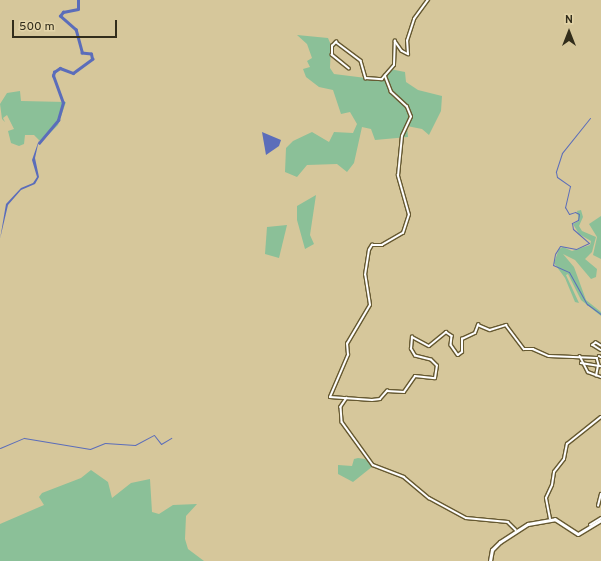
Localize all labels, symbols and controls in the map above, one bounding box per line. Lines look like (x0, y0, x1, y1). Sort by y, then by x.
scale bar (14, 12, 119, 38)
north arrow (549, 12, 589, 52)
text: N (565, 13, 573, 27)
text: 500 m (19, 19, 55, 35)

